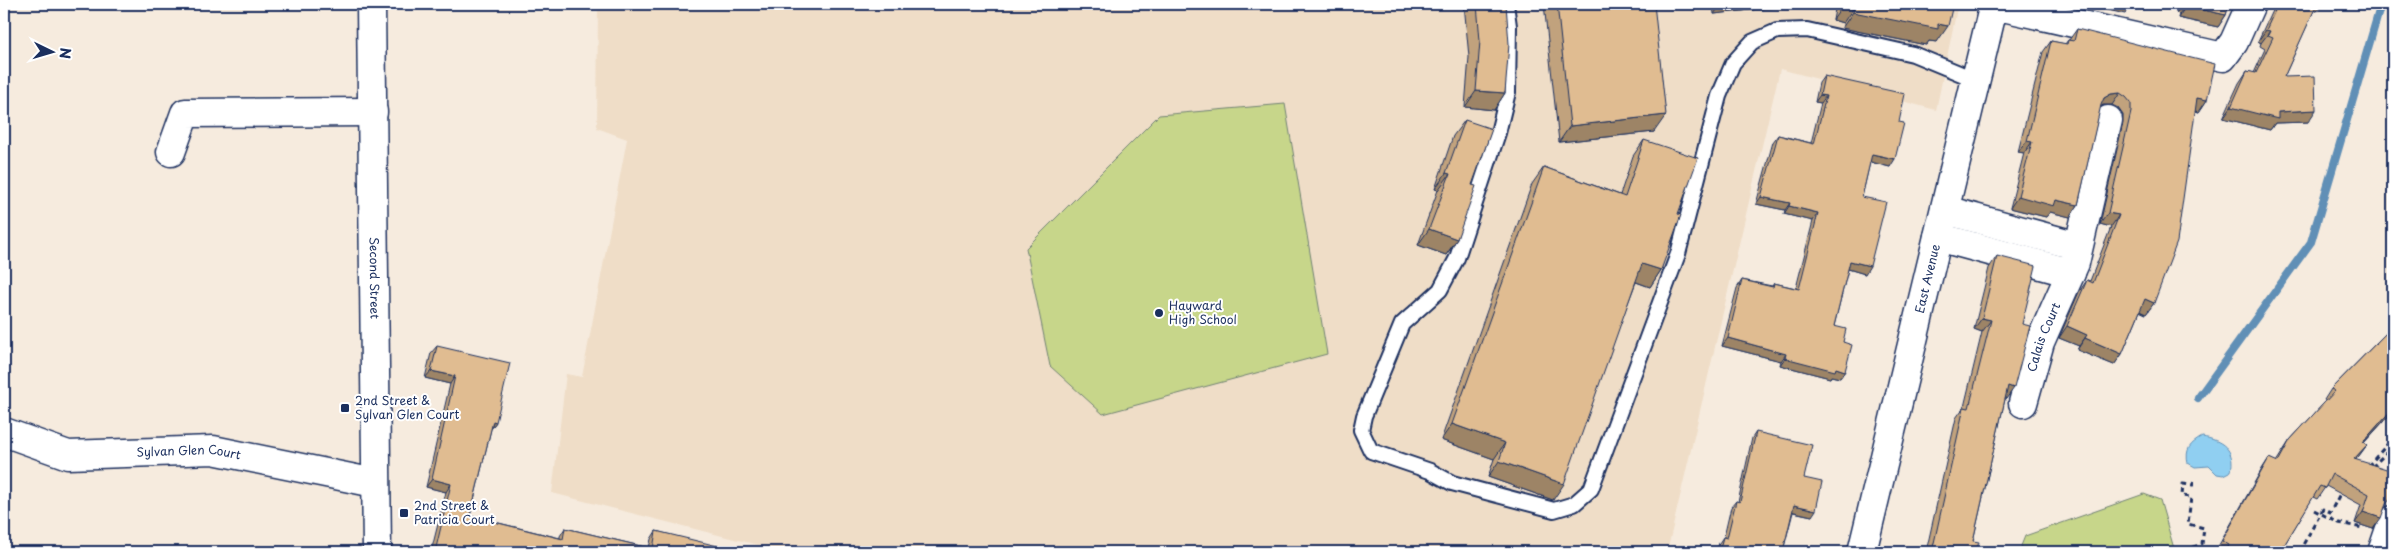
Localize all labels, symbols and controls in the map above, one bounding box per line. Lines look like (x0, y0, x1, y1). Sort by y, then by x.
north arrow (28, 28, 78, 78)
text: N (55, 47, 76, 60)
street label: Second Street (366, 237, 384, 319)
street label: East Avenue (1910, 242, 1944, 315)
place label: Hayward High School (1169, 296, 1237, 328)
street label: Calais Court (2022, 299, 2064, 374)
marker: Hayward High School (1153, 307, 1165, 319)
place label: 2nd Street & Sylvan Glen Court (355, 391, 460, 423)
marker: 2nd Street & Sylvan Glen Court (339, 402, 351, 414)
street label: Sylvan Glen Court (136, 440, 243, 463)
place label: 2nd Street & Patricia Court (414, 496, 495, 528)
marker: 2nd Street & Patricia Court (398, 507, 410, 519)

